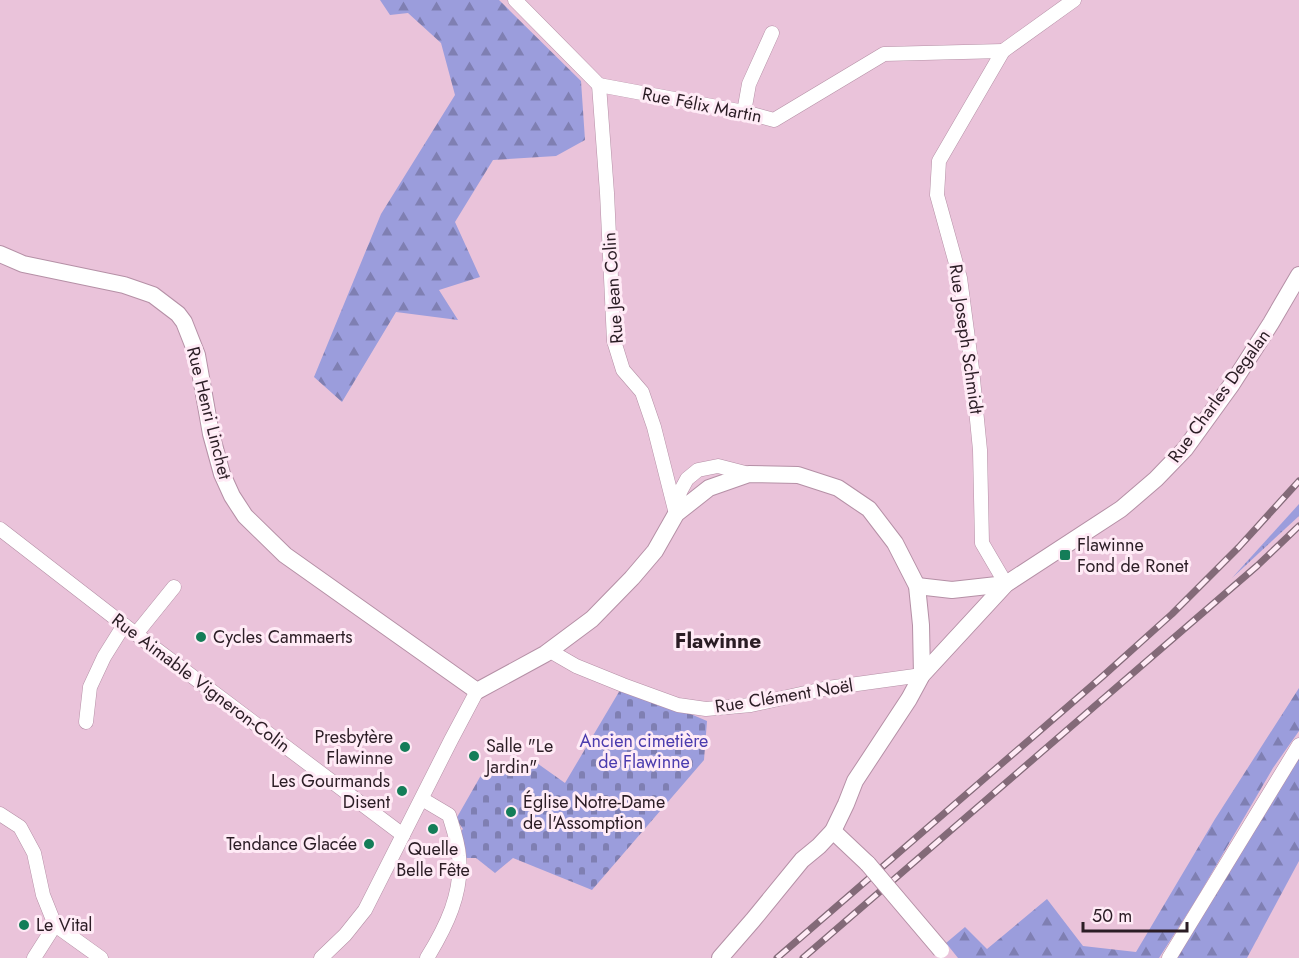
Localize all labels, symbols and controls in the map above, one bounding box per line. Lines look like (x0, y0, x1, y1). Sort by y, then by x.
street label: Rue Félix Martin (640, 81, 764, 129)
street label: Rue Jean Colin (596, 231, 630, 345)
street label: Rue Joseph Schmidt (943, 262, 989, 416)
street label: Rue Charles Degalan (1162, 324, 1276, 468)
street label: Rue Henri Linchet (180, 344, 238, 483)
place label: Flawinne Fond de Ronet (1077, 532, 1189, 579)
marker: Flawinne Fond de Ronet (1058, 548, 1072, 562)
street label: Rue Aimable Vigneron-Colin (106, 607, 296, 759)
place label: Cycles Cammaerts (213, 624, 352, 650)
district label: Flawinne (675, 626, 761, 656)
marker: Cycles Cammaerts (194, 630, 208, 644)
street label: Rue Clément Noël (713, 672, 855, 720)
place label: Presbytère Flawinne (314, 724, 393, 771)
park label: Ancien cimetière de Flawinne (580, 728, 708, 775)
place label: Salle "Le Jardin" (484, 733, 553, 780)
marker: Presbytère Flawinne (398, 740, 412, 754)
marker: Salle "Le Jardin" (467, 749, 481, 763)
place label: Les Gourmands Disent (271, 768, 391, 815)
marker: Les Gourmands Disent (395, 784, 409, 798)
place label: Église Notre-Dame de l'Assomption (523, 789, 665, 836)
marker: Église Notre-Dame de l'Assomption (504, 805, 518, 819)
marker: Quelle Belle Fête (426, 822, 440, 836)
place label: Tendance Glacée (226, 831, 357, 857)
place label: Quelle Belle Fête (396, 836, 470, 883)
marker: Tendance Glacée (362, 837, 376, 851)
scale bar (1083, 895, 1186, 933)
text: 50 m (1092, 903, 1132, 929)
place label: Le Vital (36, 912, 92, 938)
marker: Le Vital (17, 918, 31, 932)

